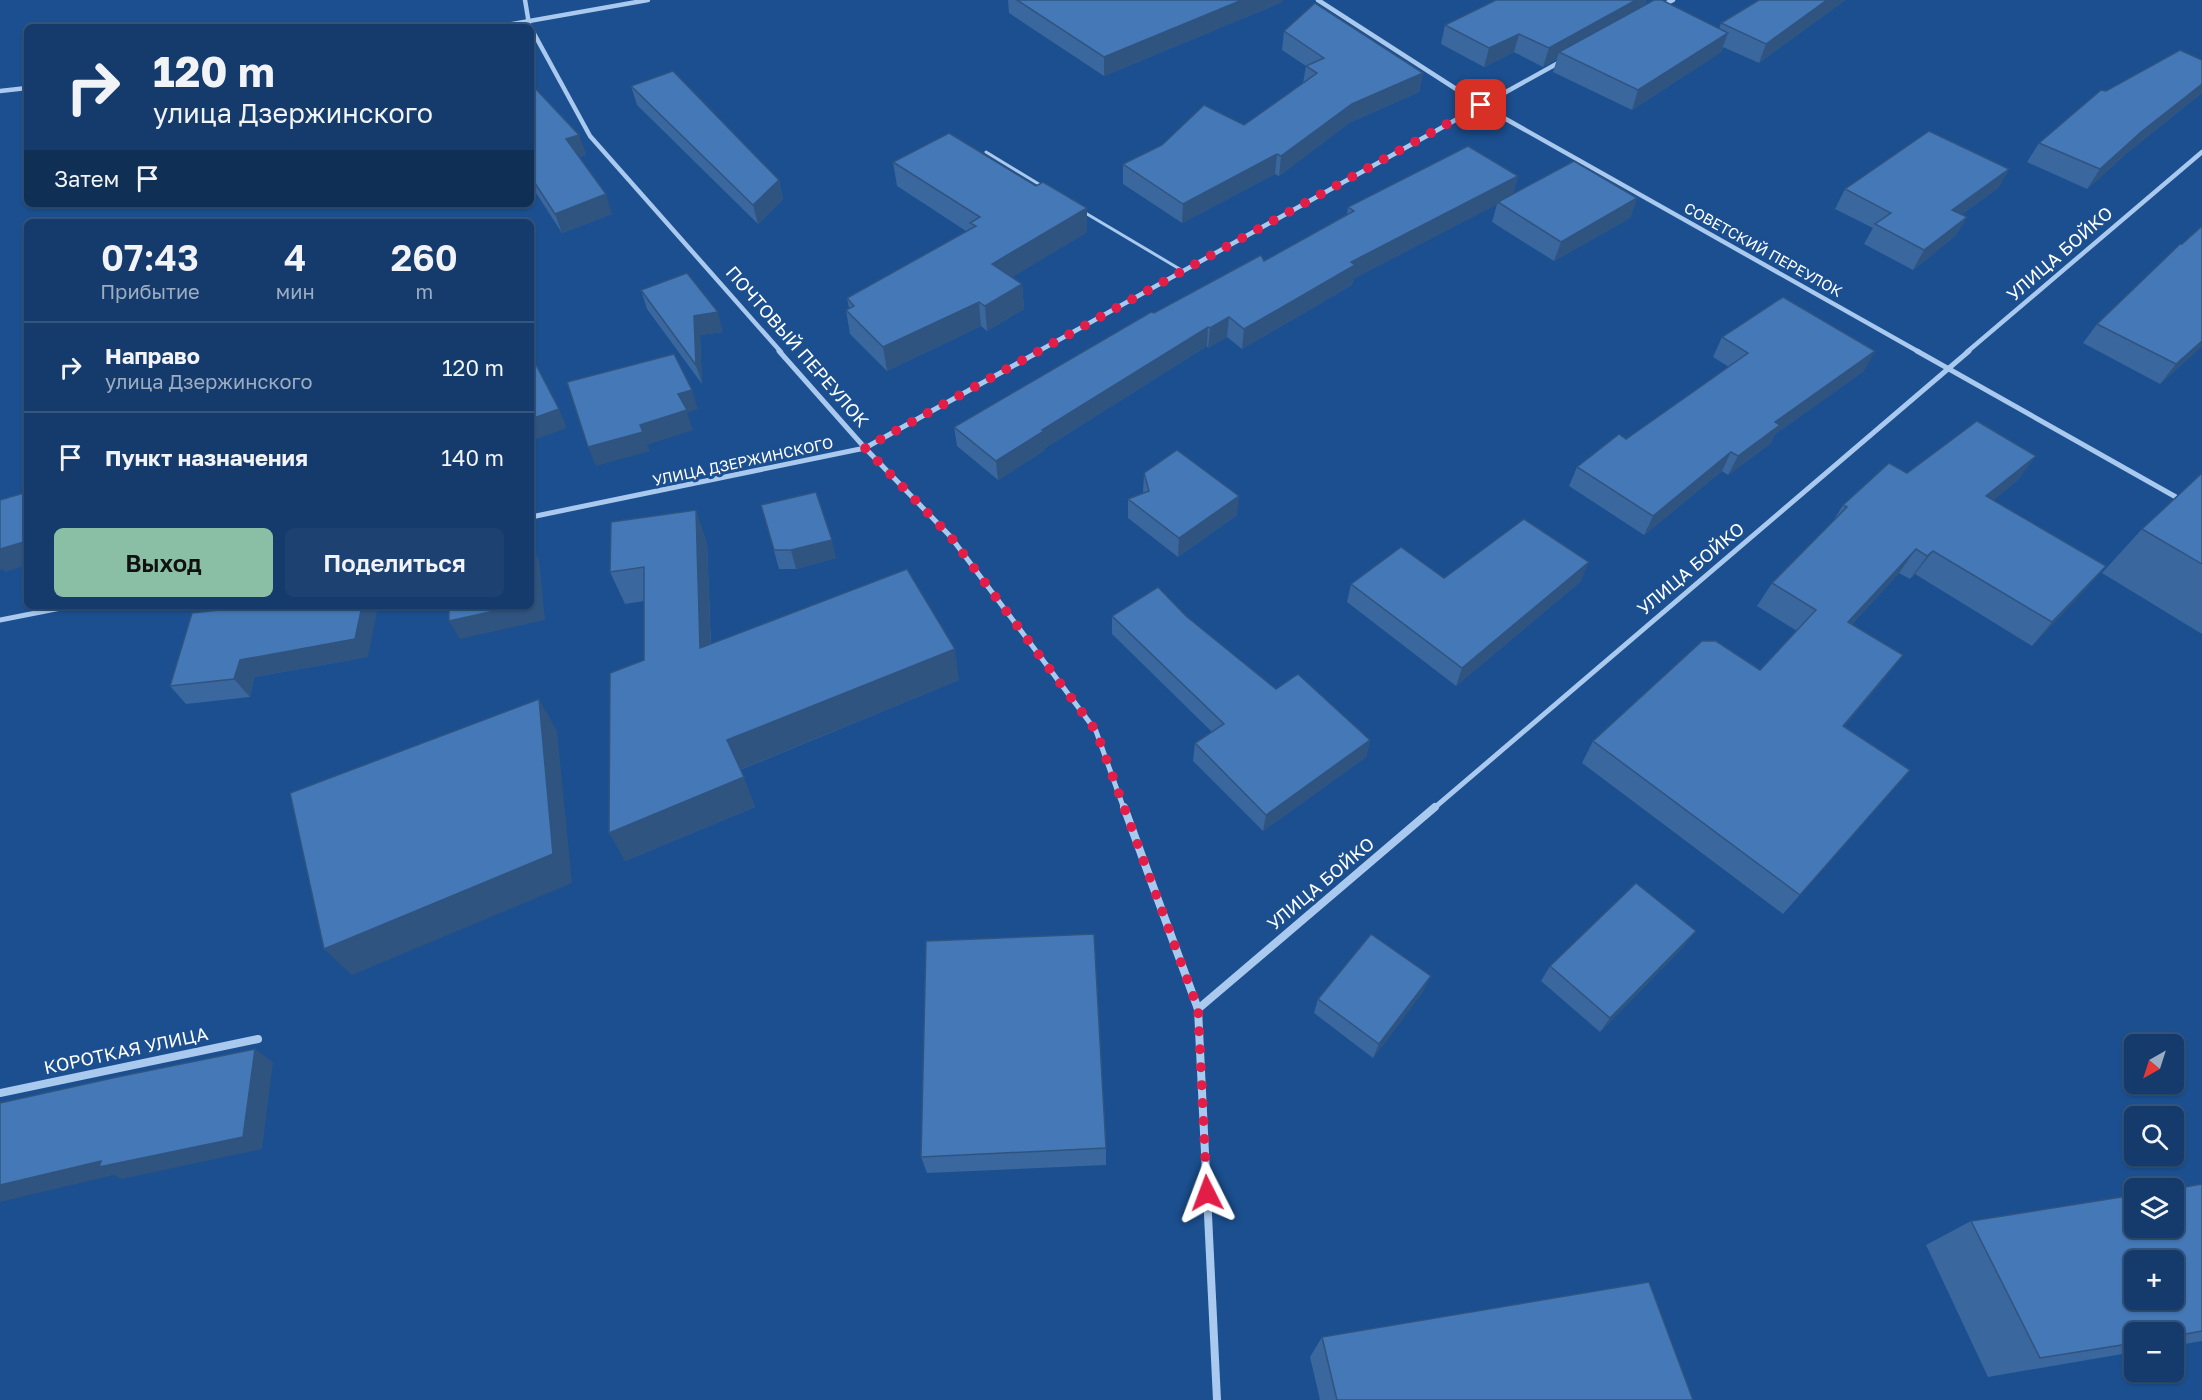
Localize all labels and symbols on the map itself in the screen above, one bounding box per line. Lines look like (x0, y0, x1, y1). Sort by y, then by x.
pin (1455, 79, 1506, 130)
street label: СОВЕТСКИЙ ПЕРЕУЛОК (1681, 198, 1846, 300)
street label: УЛИЦА БОЙКО (2002, 201, 2117, 305)
street label: ПОЧТОВЫЙ ПЕРЕУЛОК (722, 261, 874, 432)
street label: УЛИЦА ДЗЕРЖИНСКОГО (651, 433, 835, 489)
street label: УЛИЦА БОЙКО (1632, 517, 1748, 619)
street label: УЛИЦА БОЙКО (1262, 832, 1378, 934)
street label: КОРОТКАЯ УЛИЦА (42, 1022, 210, 1078)
north arrow (2124, 1034, 2184, 1094)
position arrow (1175, 1161, 1239, 1225)

